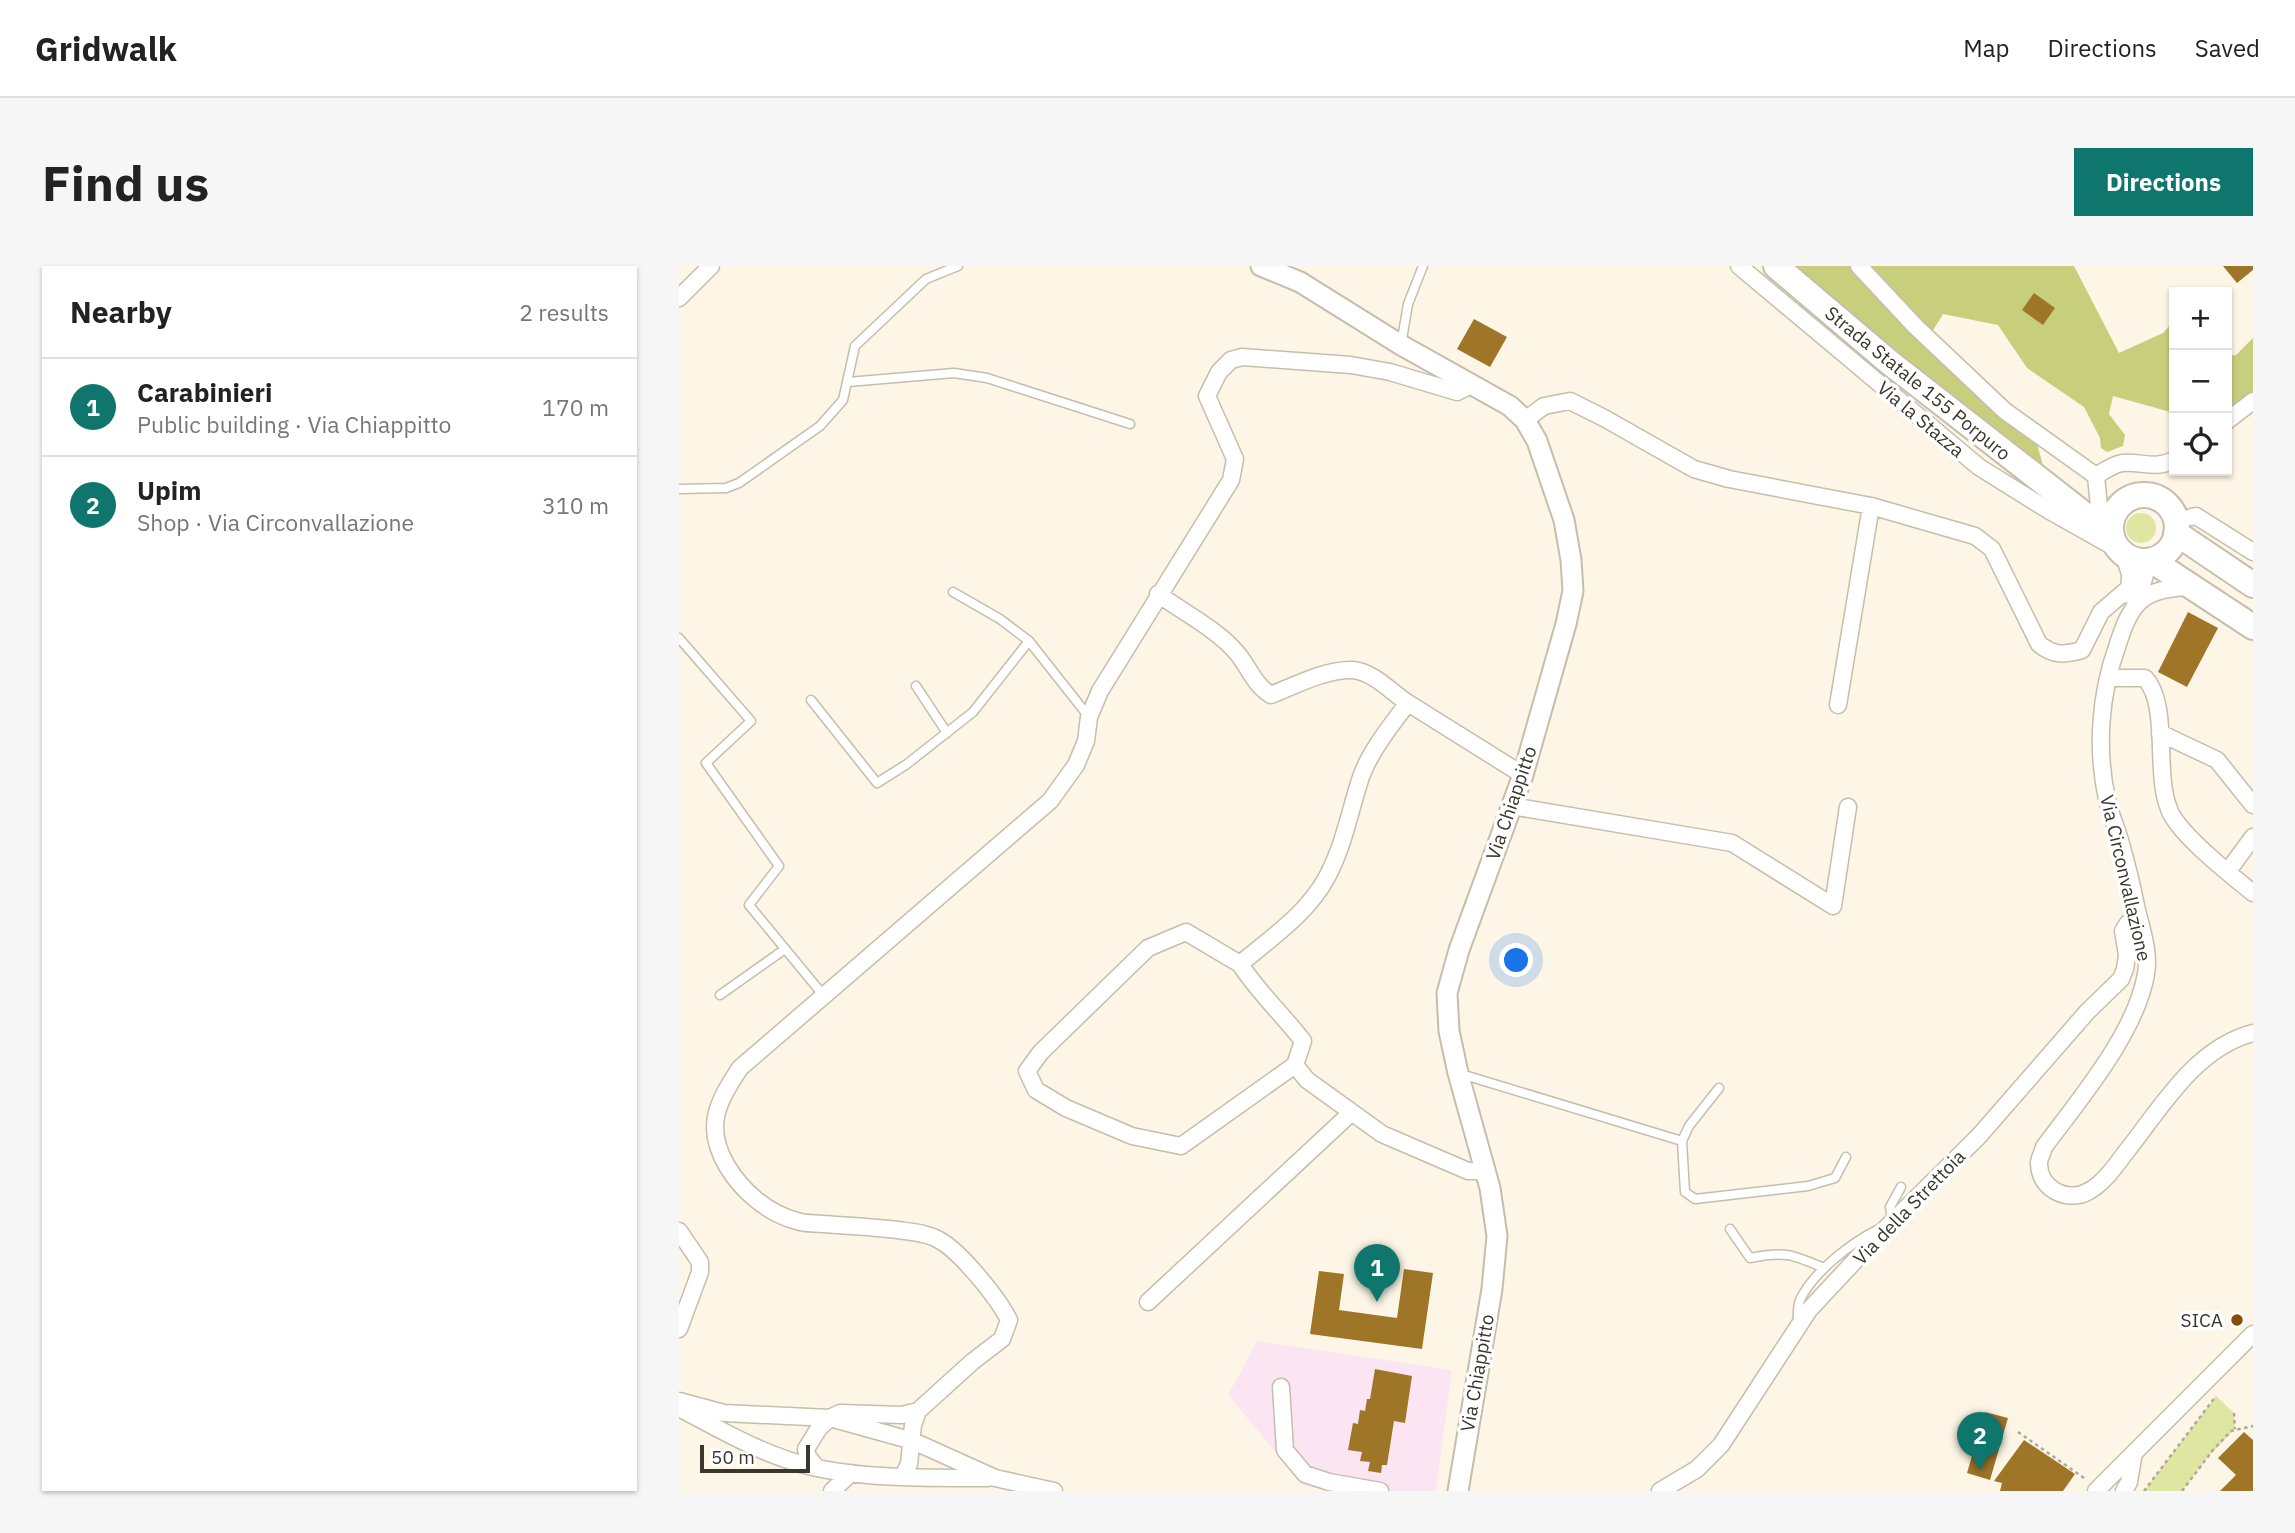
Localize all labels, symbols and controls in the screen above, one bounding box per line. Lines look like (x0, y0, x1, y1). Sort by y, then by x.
text: Gridwalk (35, 27, 177, 70)
text: Map (1963, 32, 2009, 64)
text: Directions (2047, 32, 2157, 64)
text: Saved (2195, 32, 2260, 64)
button: Directions (2074, 148, 2253, 216)
text: Find us (42, 151, 209, 214)
map controls (2169, 287, 2232, 476)
button: + (2169, 287, 2232, 350)
text: Nearby (70, 292, 172, 331)
text: 2 results (519, 297, 609, 327)
street label: Strada Statale 155 Porpuro (1820, 301, 2016, 465)
button: − (2169, 350, 2232, 413)
text: Carabinieri (137, 375, 272, 409)
street label: Via la Stazza (1873, 376, 1969, 462)
text: 1 (86, 392, 100, 422)
text: 170 m (542, 392, 609, 422)
text: Public building · Via Chiappitto (137, 409, 451, 439)
button: locate (2169, 413, 2232, 476)
text: Upim (137, 473, 202, 507)
text: 2 (86, 490, 100, 520)
text: 310 m (542, 490, 609, 520)
text: Shop · Via Circonvallazione (137, 507, 414, 537)
street label: Via Chiappitto (1480, 743, 1542, 863)
street label: Via Circonvallazione (2095, 792, 2157, 964)
your location (1499, 943, 1533, 977)
street label: Via della Strettoia (1848, 1144, 1970, 1270)
pin: 1 (1354, 1244, 1400, 1302)
place label: SICA (2180, 1308, 2223, 1332)
street label: Via Chiappitto (1455, 1312, 1499, 1434)
marker: SICA (2229, 1312, 2245, 1328)
pin: 2 (1957, 1412, 2003, 1470)
scale bar (700, 1442, 810, 1474)
text: 50 m (711, 1445, 755, 1469)

